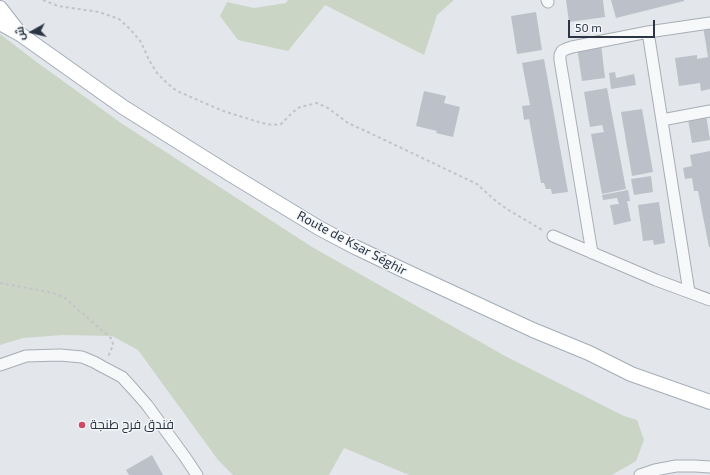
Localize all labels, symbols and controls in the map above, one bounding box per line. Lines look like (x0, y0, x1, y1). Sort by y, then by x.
north arrow (12, 12, 52, 52)
scale bar (570, 12, 657, 38)
text: 50 m (575, 20, 602, 34)
text: ش (12, 26, 27, 42)
street label: Route de Ksar Séghir (294, 207, 410, 279)
place label: فندق فرح طنجة (90, 417, 174, 433)
marker: فندق فرح طنجة (77, 420, 87, 430)

